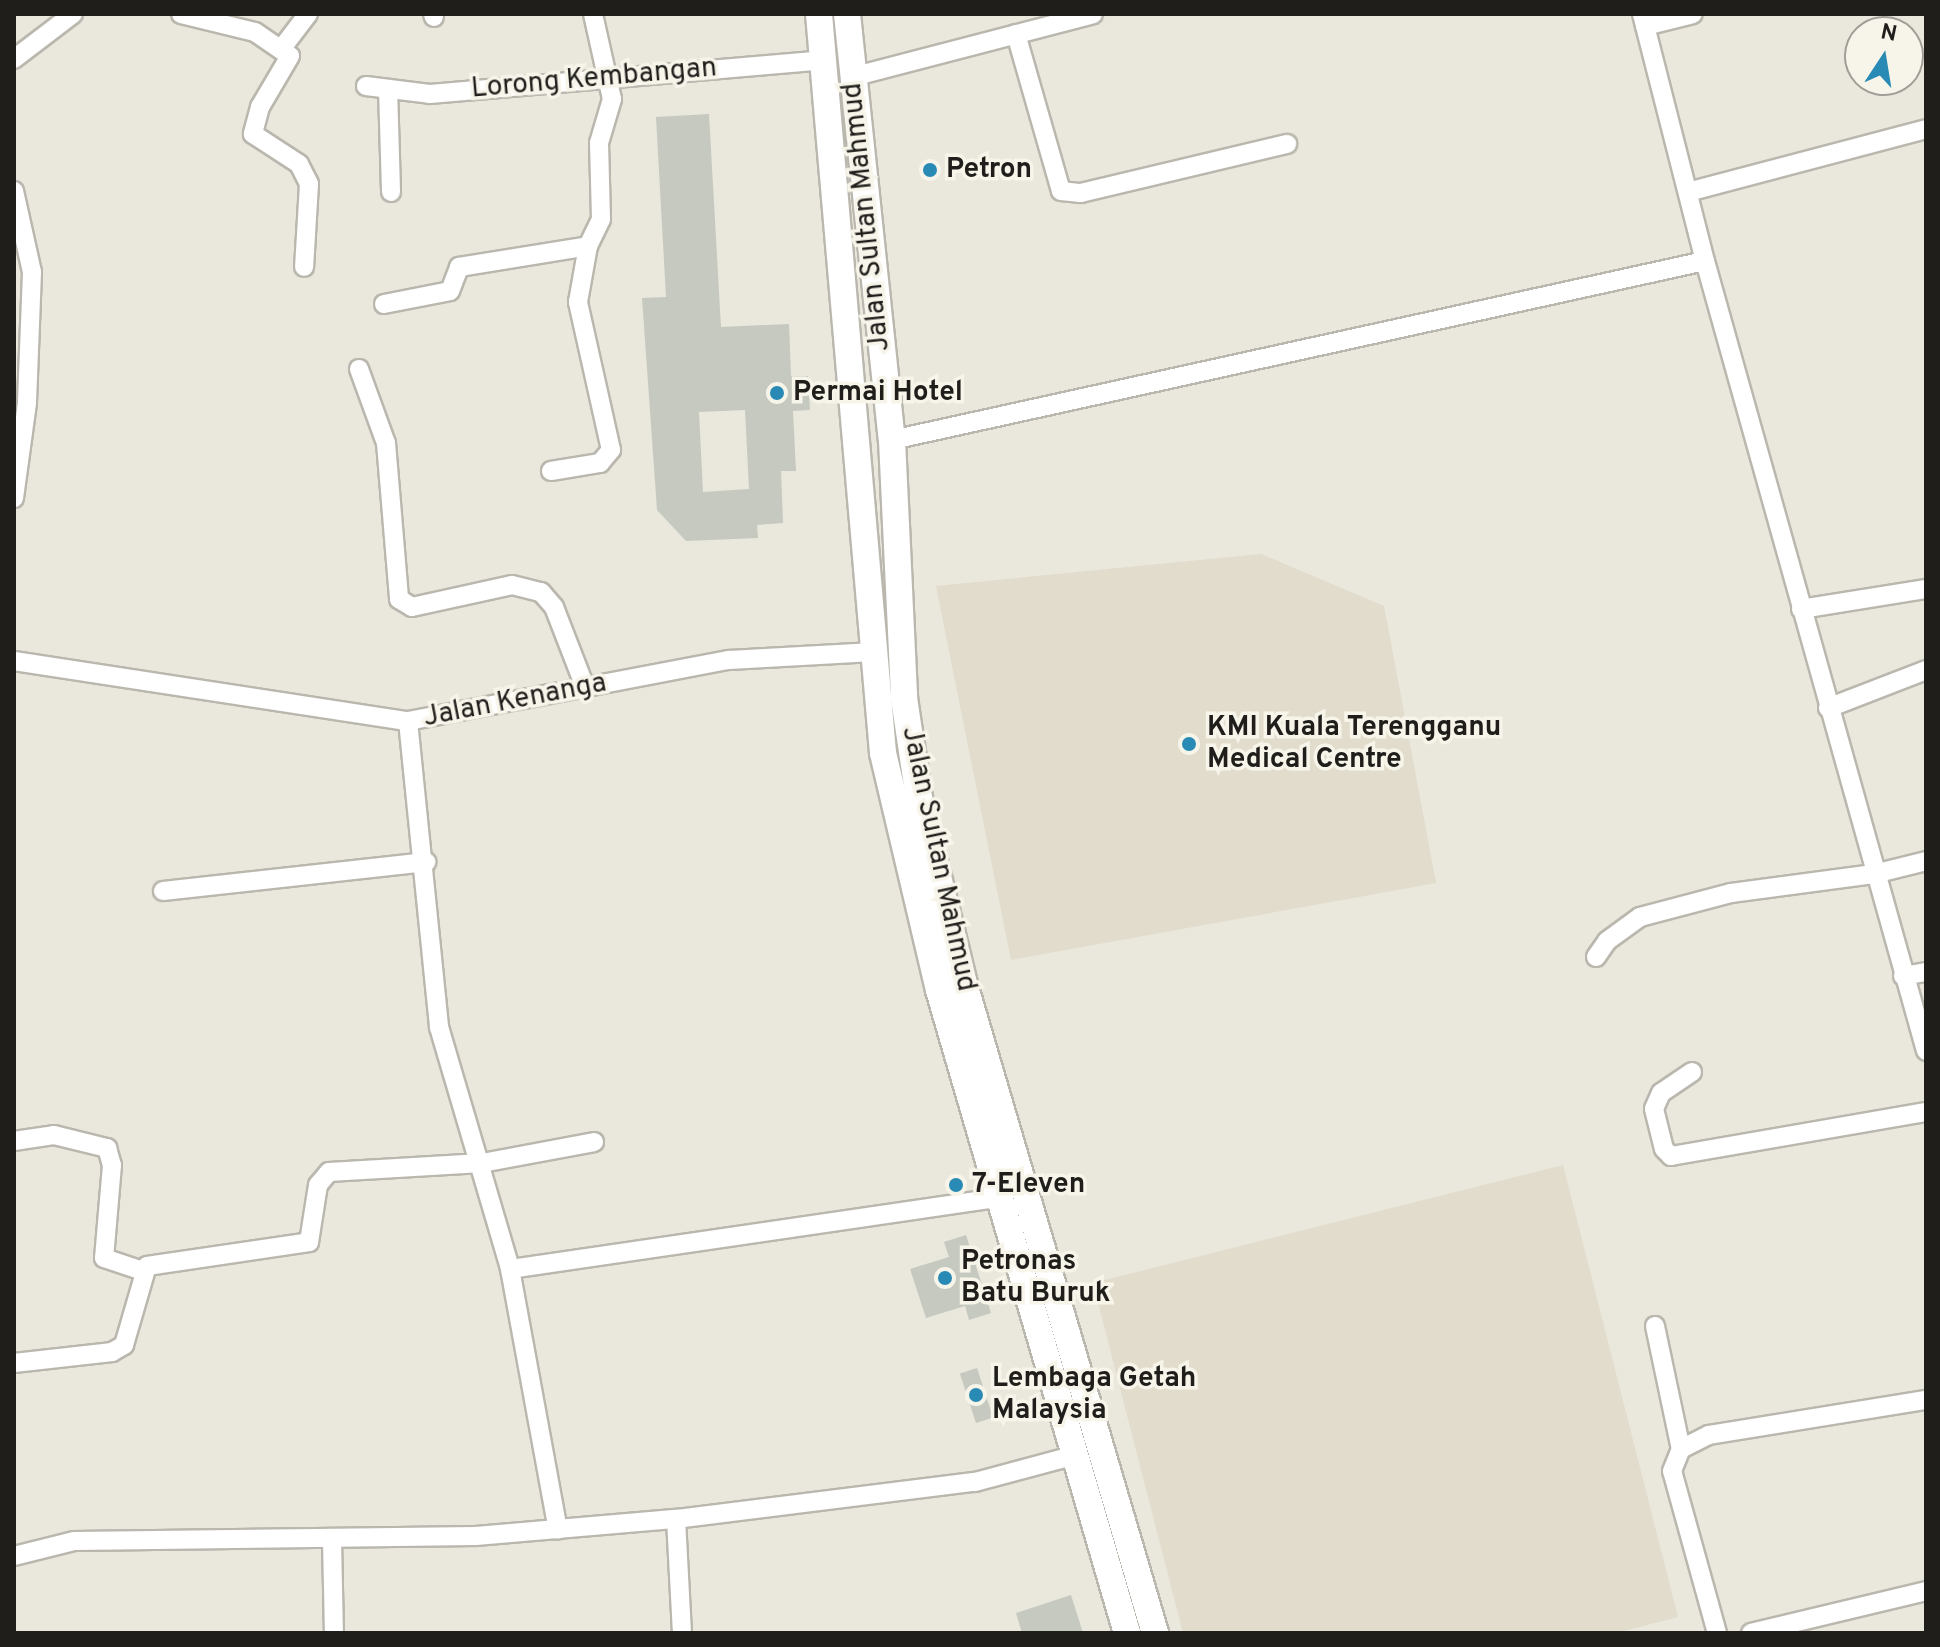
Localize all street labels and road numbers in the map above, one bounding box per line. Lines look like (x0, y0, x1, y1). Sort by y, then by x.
street label: Lorong Kembangan (470, 52, 718, 106)
street label: Jalan Sultan Mahmud (836, 81, 898, 353)
street label: Jalan Kenanga (421, 667, 609, 735)
street label: Jalan Sultan Mahmud (893, 723, 983, 995)

